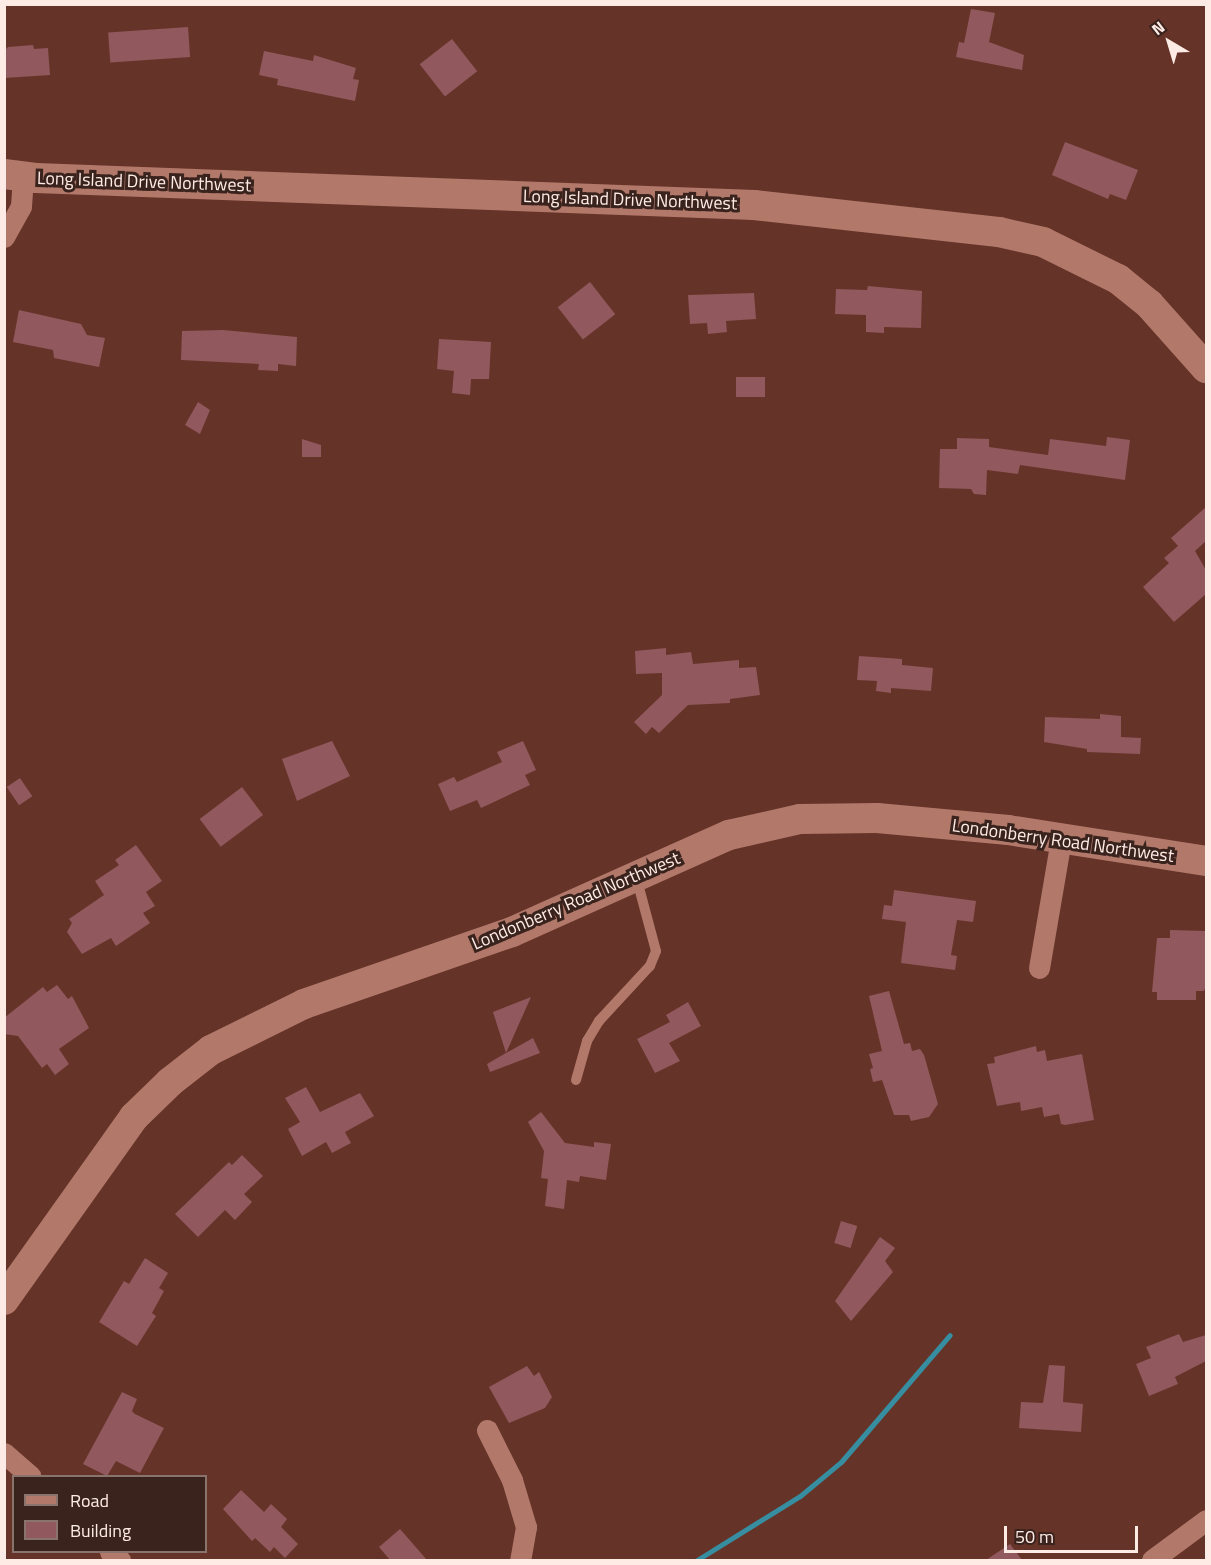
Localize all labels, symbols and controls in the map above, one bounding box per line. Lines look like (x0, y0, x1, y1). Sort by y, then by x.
north arrow (1139, 12, 1199, 72)
text: N (1146, 15, 1170, 41)
street label: Long Island Drive Northwest (36, 167, 252, 197)
street label: Long Island Drive Northwest (522, 185, 738, 215)
street label: Londonberry Road Northwest (951, 815, 1175, 867)
street label: Londonberry Road Northwest (469, 847, 683, 955)
legend (12, 1475, 207, 1553)
text: Road (70, 1487, 109, 1514)
scale bar (1007, 1514, 1140, 1552)
text: Building (70, 1517, 131, 1544)
text: 50 m (1015, 1523, 1054, 1550)

